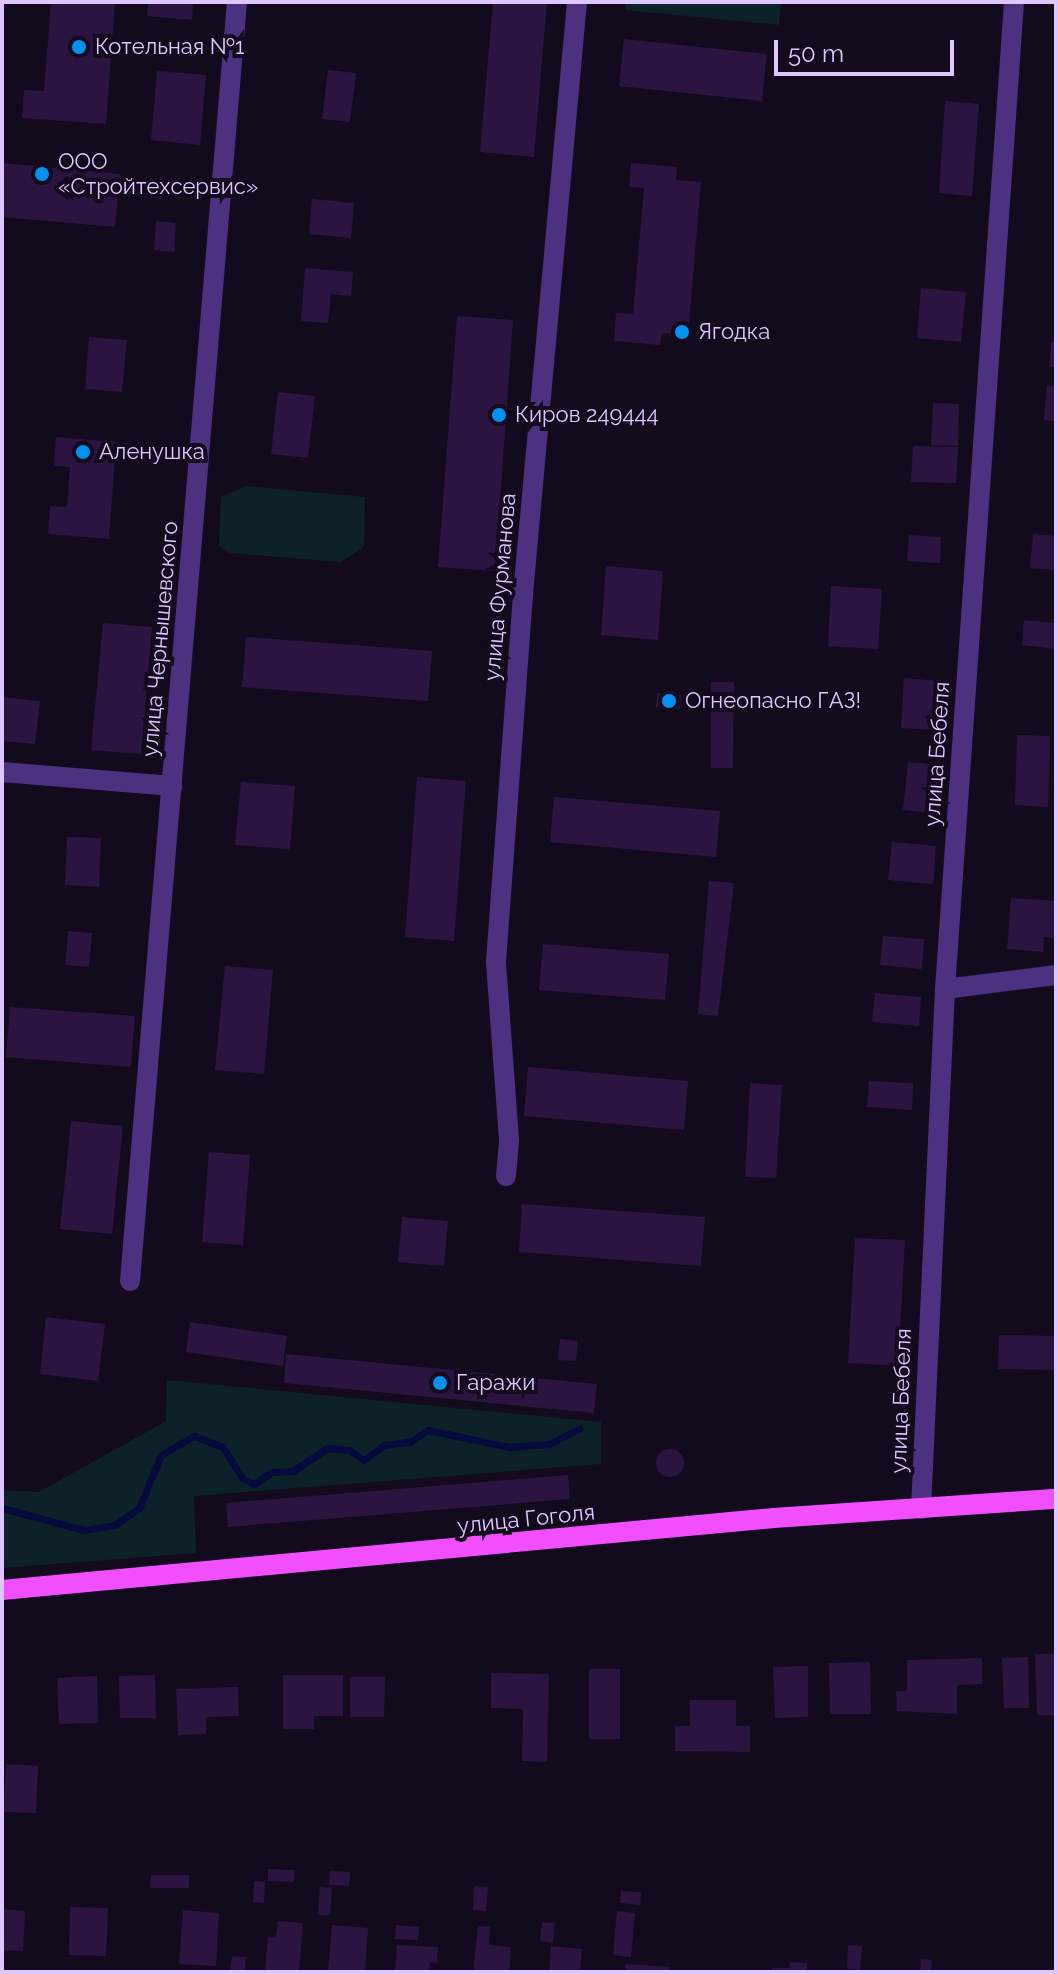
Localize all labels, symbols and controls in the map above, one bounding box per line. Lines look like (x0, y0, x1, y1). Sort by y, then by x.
scale bar (778, 24, 958, 74)
place label: Котельная №1 (95, 34, 244, 60)
marker: Котельная №1 (70, 38, 88, 56)
text: 50 m (788, 39, 844, 68)
place label: ООО «Стройтехсервис» (58, 148, 258, 200)
marker: ООО «Стройтехсервис» (33, 165, 51, 183)
place label: Ягодка (698, 319, 770, 345)
marker: Ягодка (673, 323, 691, 341)
place label: Киров 249444 (515, 402, 658, 428)
marker: Киров 249444 (490, 406, 508, 424)
place label: Аленушка (99, 439, 205, 465)
marker: Аленушка (74, 443, 92, 461)
street label: улица Фурманова (479, 492, 521, 682)
street label: улица Чернышевского (137, 520, 183, 758)
street label: улица Бебеля (919, 681, 955, 827)
place label: Огнеопасно ГАЗ! (685, 688, 861, 714)
marker: Огнеопасно ГАЗ! (660, 692, 678, 710)
street label: улица Бебеля (885, 1328, 917, 1474)
place label: Гаражи (456, 1370, 535, 1396)
marker: Гаражи (431, 1374, 449, 1392)
street label: улица Гоголя (456, 1499, 596, 1539)

